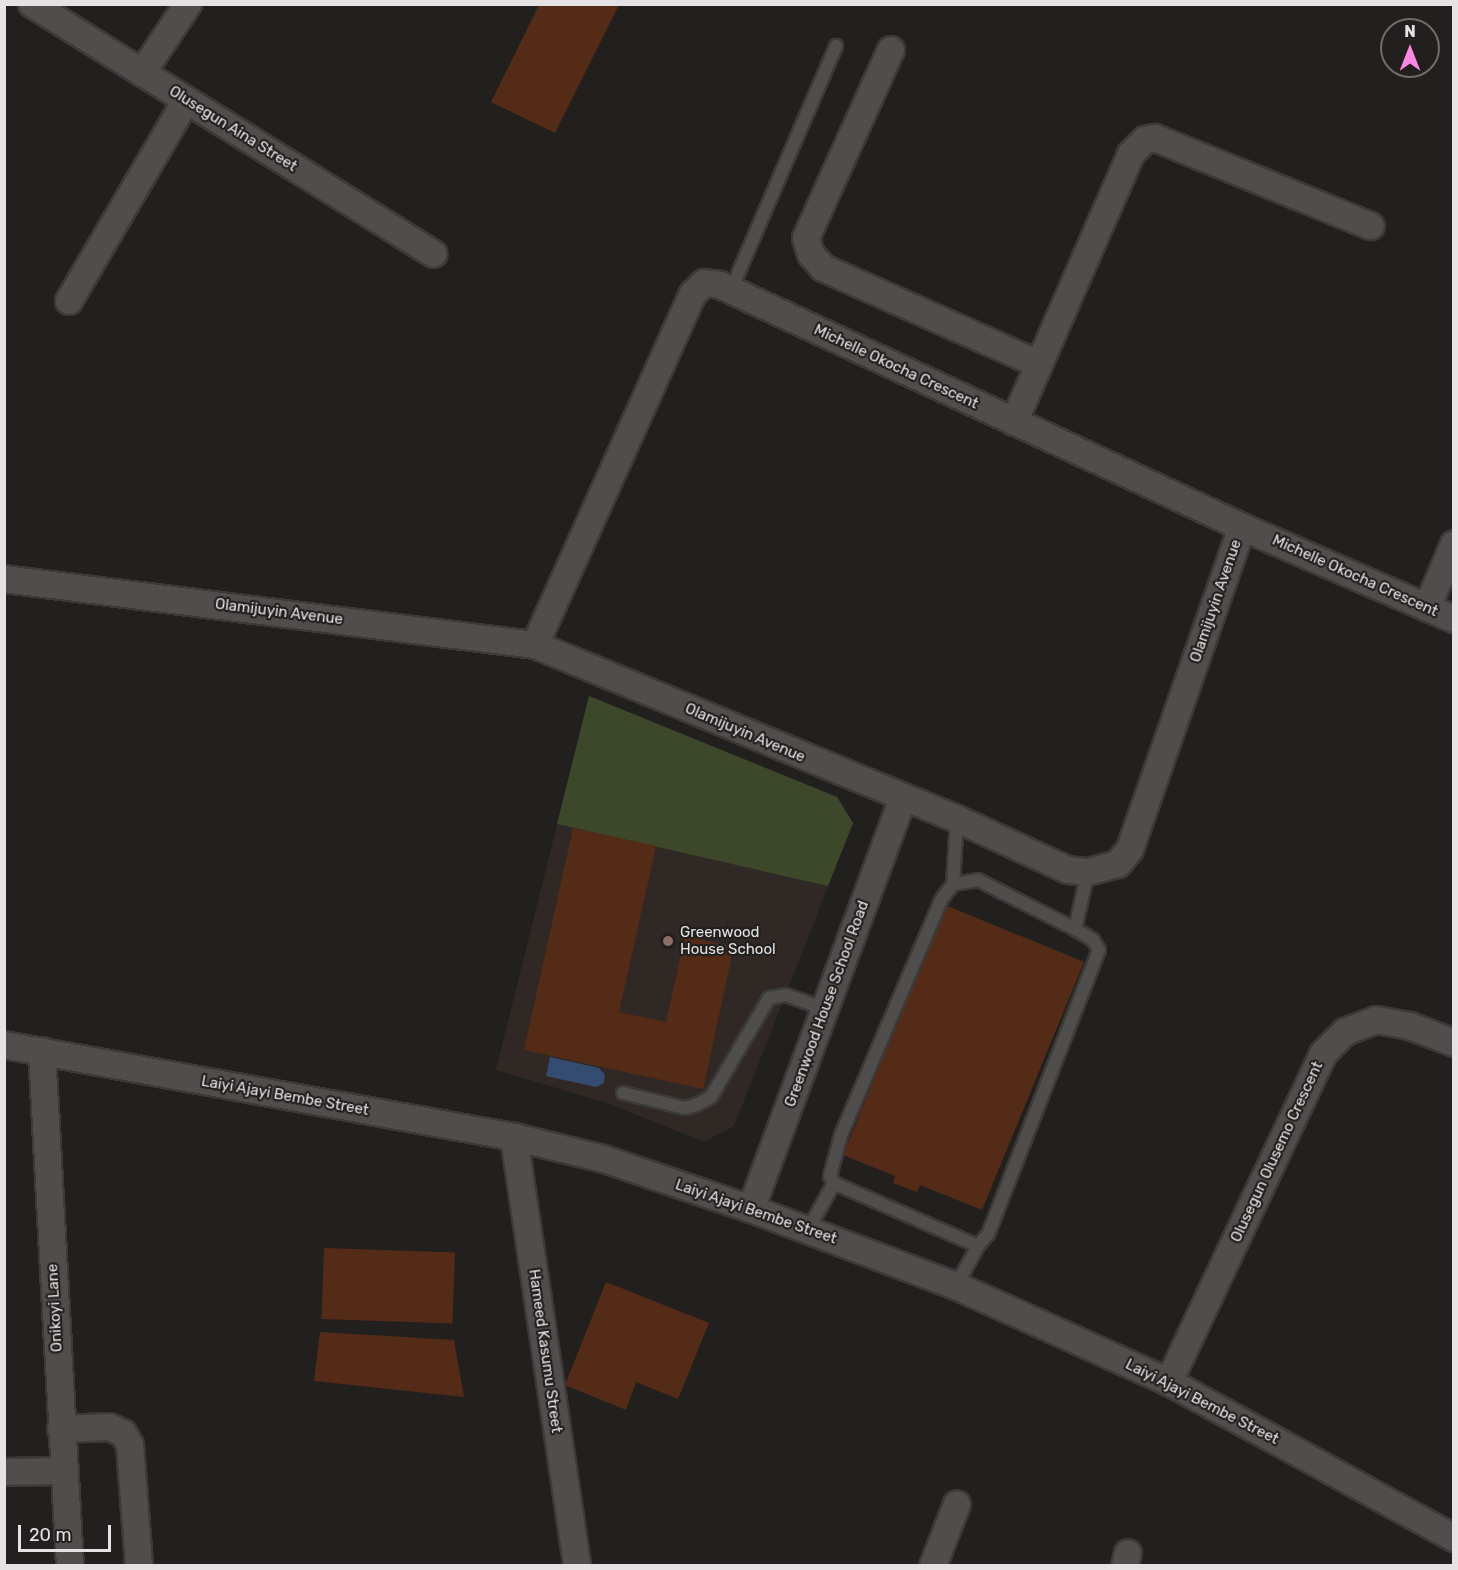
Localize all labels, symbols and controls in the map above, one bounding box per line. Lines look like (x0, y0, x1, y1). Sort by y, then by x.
north arrow (1380, 18, 1440, 78)
text: N (1404, 22, 1416, 41)
street label: Olusegun Aina Street (166, 82, 300, 176)
street label: Michelle Okocha Crescent (811, 321, 981, 413)
street label: Michelle Okocha Crescent (1269, 531, 1441, 621)
street label: Olamijuyin Avenue (1186, 537, 1246, 665)
street label: Olamijuyin Avenue (214, 595, 344, 629)
street label: Olamijuyin Avenue (682, 699, 808, 767)
street label: Greenwood House School Road (781, 898, 873, 1110)
place label: Greenwood House School (680, 923, 776, 958)
marker: Greenwood House School (661, 934, 675, 948)
street label: Olusegun Olusemo Crescent (1227, 1059, 1327, 1245)
street label: Laiyi Ajayi Bembe Street (200, 1072, 370, 1120)
street label: Laiyi Ajayi Bembe Street (673, 1176, 839, 1248)
street label: Onikoyi Lane (44, 1263, 66, 1353)
street label: Hameed Kasumu Street (525, 1268, 565, 1434)
street label: Laiyi Ajayi Bembe Street (1122, 1355, 1282, 1449)
scale bar (21, 1513, 114, 1551)
text: 20 m (29, 1524, 71, 1546)

